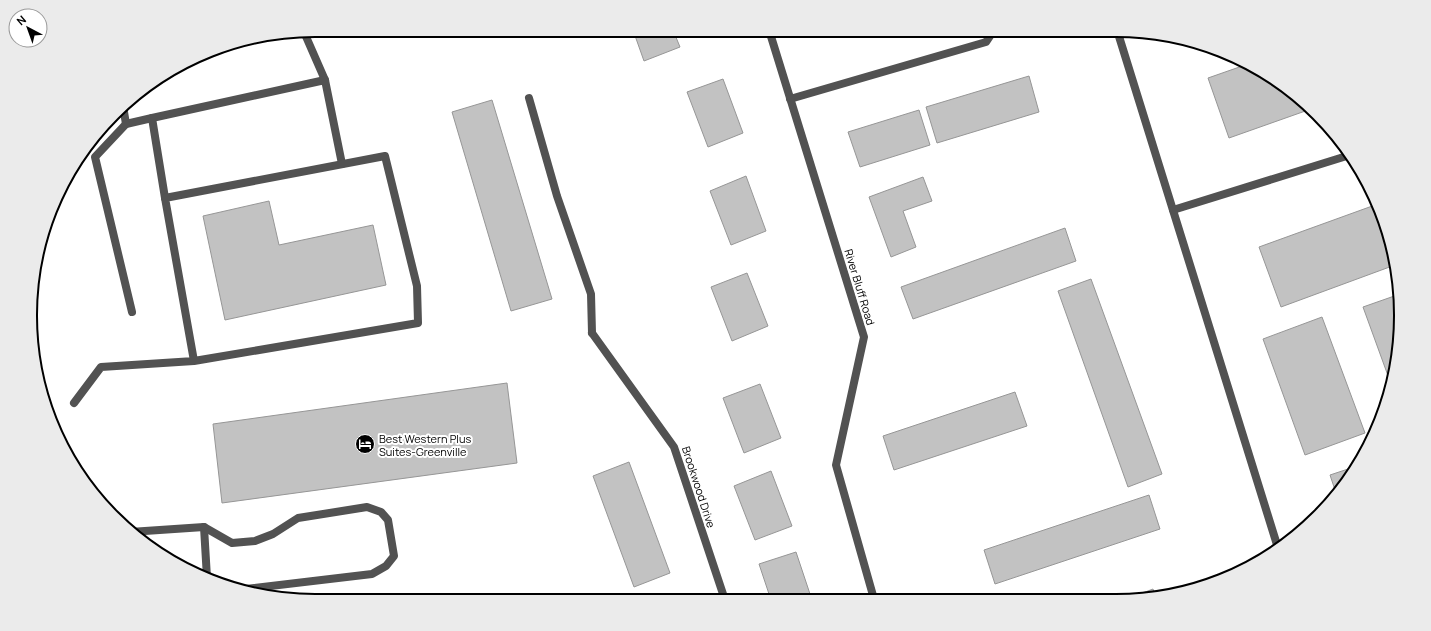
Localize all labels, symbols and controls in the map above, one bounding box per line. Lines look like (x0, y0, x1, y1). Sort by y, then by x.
north arrow (8, 8, 48, 48)
text: N (13, 12, 29, 28)
street label: River Bluff Road (841, 247, 879, 327)
place label: Best Western Plus Suites-Greenville (379, 431, 471, 459)
hotel icon: Best Western Plus Suites-Greenville (354, 433, 376, 455)
street label: Brookwood Drive (679, 444, 719, 530)

